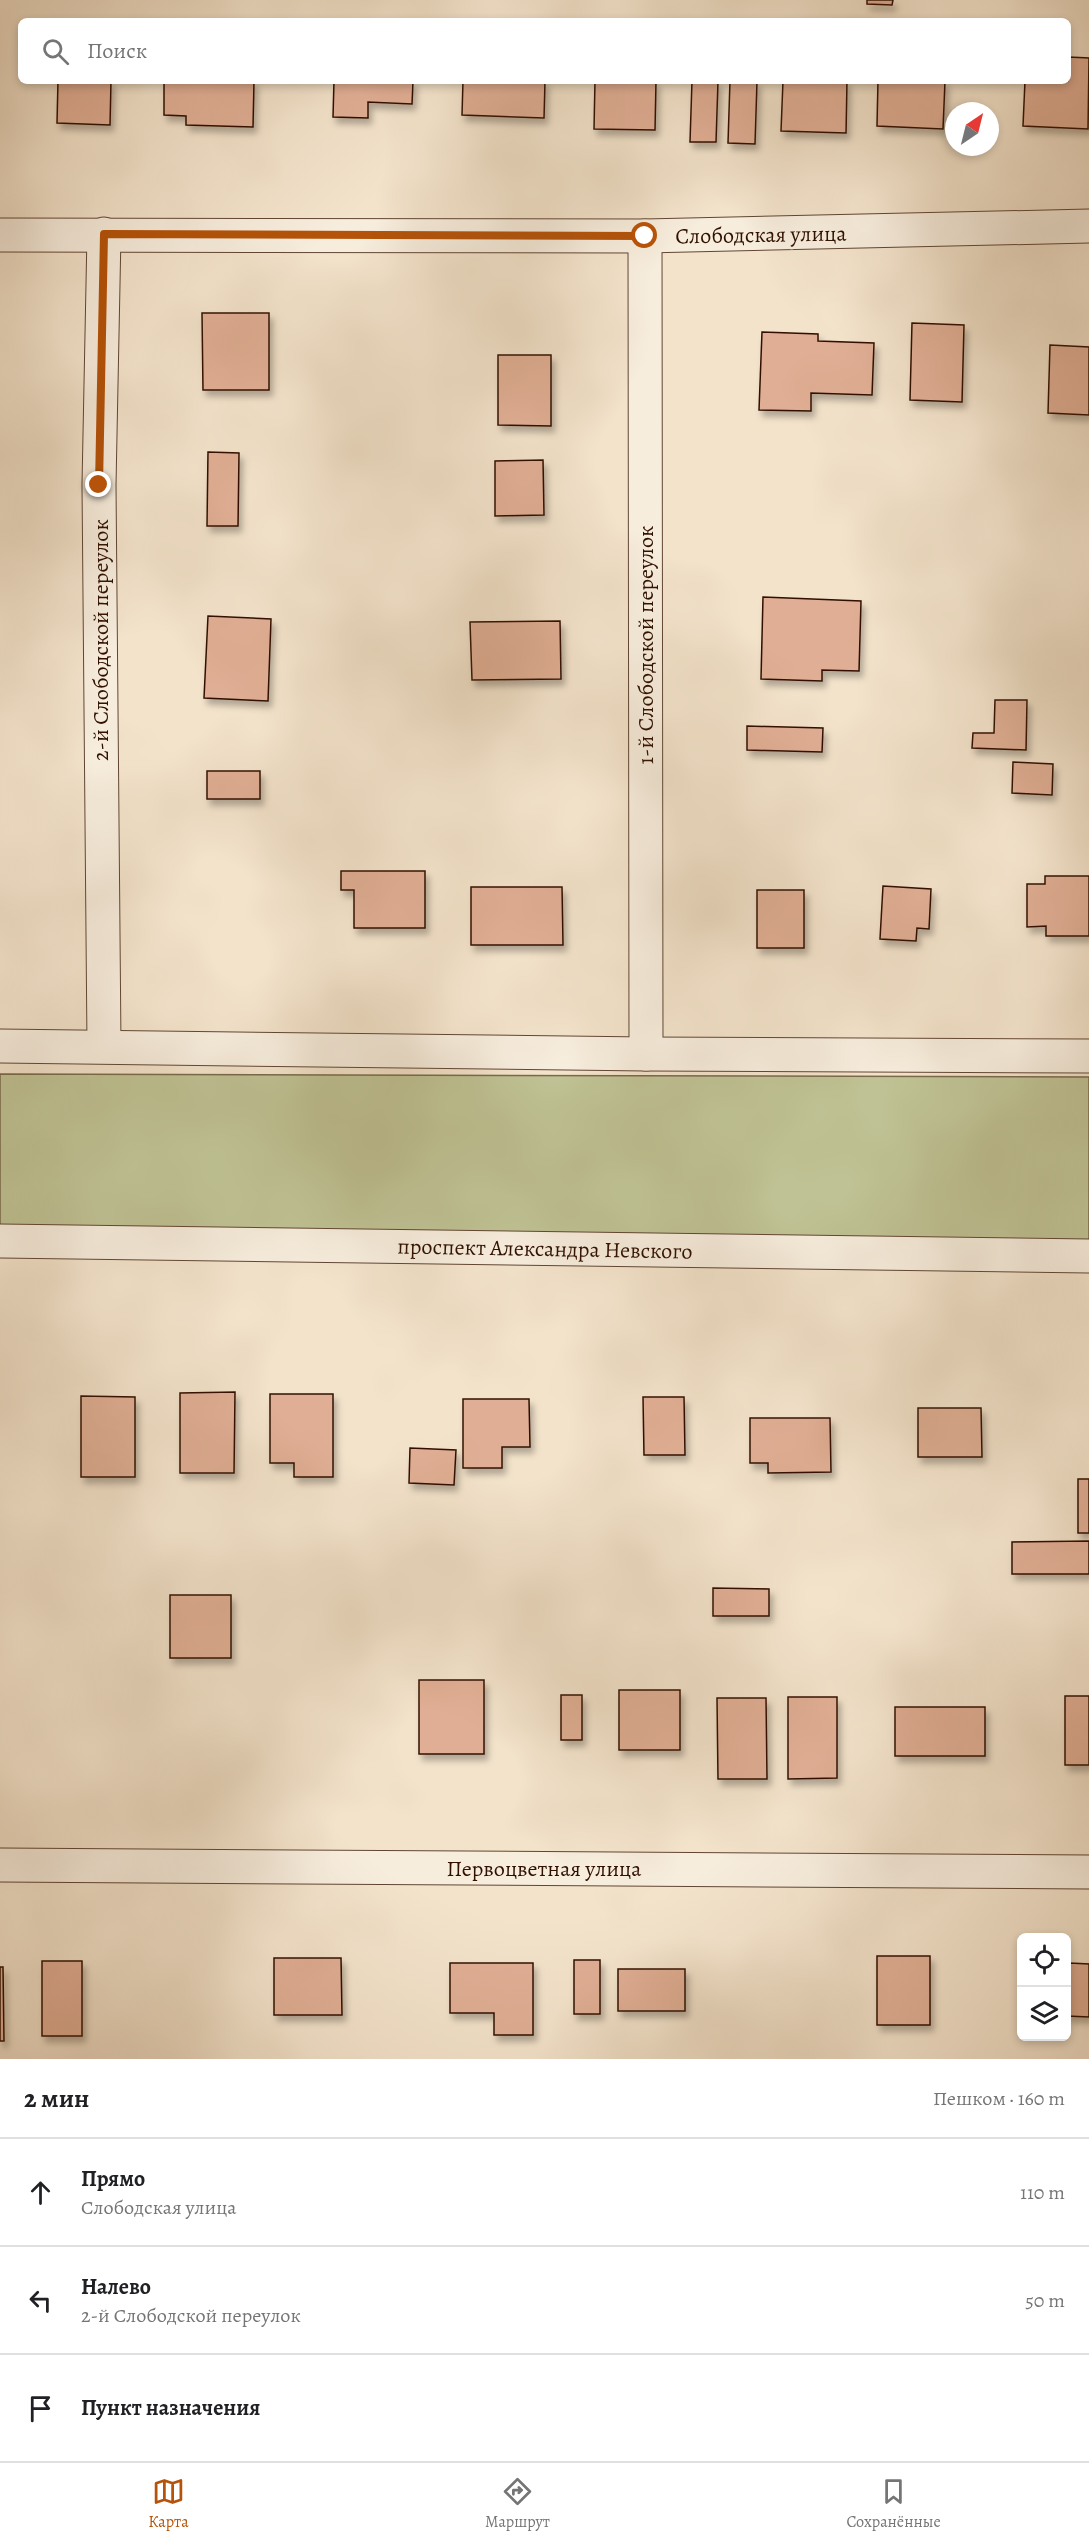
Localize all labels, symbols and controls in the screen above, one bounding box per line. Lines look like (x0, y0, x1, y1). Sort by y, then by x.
search box (18, 18, 1071, 84)
icon: search (39, 35, 72, 68)
text: Поиск (87, 36, 147, 66)
north arrow (945, 102, 999, 156)
street label: Слободская улица (675, 218, 848, 251)
route start (631, 222, 657, 248)
route end (85, 471, 111, 497)
street label: 2-й Слободской переулок (86, 519, 116, 761)
street label: 1-й Слободской переулок (631, 526, 661, 764)
street label: проспект Александра Невского (397, 1231, 693, 1267)
street label: Первоцветная улица (447, 1854, 642, 1884)
map controls (1017, 1933, 1071, 2041)
button: locate (1017, 1933, 1071, 1987)
button: layers (1017, 1987, 1071, 2041)
text: 2 мин (24, 2081, 89, 2116)
text: Пешком · 160 m (933, 2085, 1065, 2112)
text: Прямо (81, 2164, 145, 2194)
icon: ahead (24, 2176, 57, 2209)
text: 110 m (1020, 2179, 1065, 2206)
text: Слободская улица (81, 2194, 237, 2221)
text: Налево (81, 2272, 151, 2302)
icon: left (24, 2284, 57, 2317)
text: 50 m (1025, 2287, 1065, 2314)
text: 2-й Слободской переулок (81, 2302, 301, 2329)
icon: arrive (24, 2392, 57, 2425)
text: Пункт назначения (81, 2393, 260, 2423)
tab: Карта (148, 2475, 189, 2533)
tab: Маршрут (485, 2475, 550, 2533)
tab: Сохранённые (846, 2475, 941, 2533)

